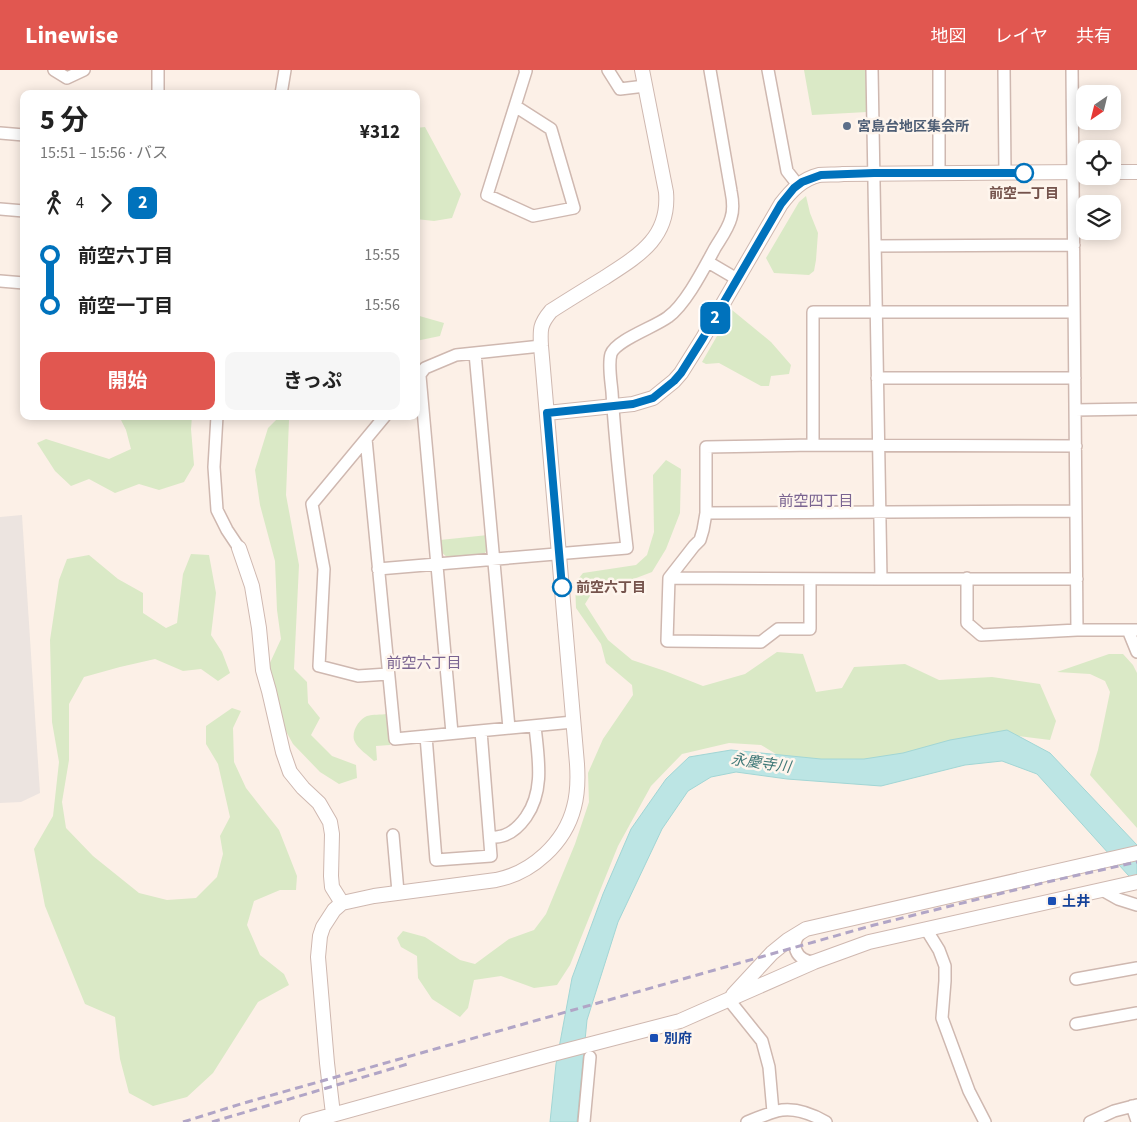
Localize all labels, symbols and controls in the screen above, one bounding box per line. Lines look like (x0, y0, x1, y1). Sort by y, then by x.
text: Linewise (25, 18, 118, 53)
text: 地図 (931, 24, 967, 49)
text: レイヤ (995, 24, 1048, 49)
text: 共有 (1076, 24, 1112, 49)
north arrow (1076, 85, 1121, 130)
map controls (1076, 85, 1121, 240)
text: 5 分 (40, 100, 88, 140)
place label: 宮島台地区集会所 (857, 117, 969, 137)
text: ¥312 (360, 119, 400, 146)
marker: 宮島台地区集会所 (841, 120, 853, 132)
button: locate (1076, 140, 1121, 185)
text: 15:51 – 15:56 · バス (40, 142, 168, 164)
marker: 前空一丁目 (1014, 163, 1034, 183)
place label: 前空一丁目 (989, 184, 1059, 204)
icon: walk (40, 189, 68, 217)
icon: forward (92, 189, 120, 217)
text: 2 (138, 190, 147, 215)
text: 4 (76, 192, 84, 214)
button: layers (1076, 195, 1121, 240)
text: 前空六丁目 (78, 243, 173, 270)
text: 15:55 (364, 244, 400, 266)
text: 前空一丁目 (78, 293, 173, 320)
text: 15:56 (364, 294, 400, 316)
line badge: 2 (699, 302, 731, 334)
text: 2 (710, 305, 720, 330)
button: 開始 (40, 352, 215, 410)
button: きっぷ (225, 352, 400, 410)
district label: 前空四丁目 (778, 491, 854, 512)
marker: 前空六丁目 (552, 577, 572, 597)
place label: 前空六丁目 (576, 578, 646, 598)
district label: 前空六丁目 (386, 653, 462, 674)
water label: 永慶寺川 (730, 749, 794, 778)
place label: 土井 (1062, 892, 1090, 912)
marker: 土井 (1046, 895, 1058, 907)
place label: 別府 (664, 1029, 692, 1049)
marker: 別府 (648, 1032, 660, 1044)

